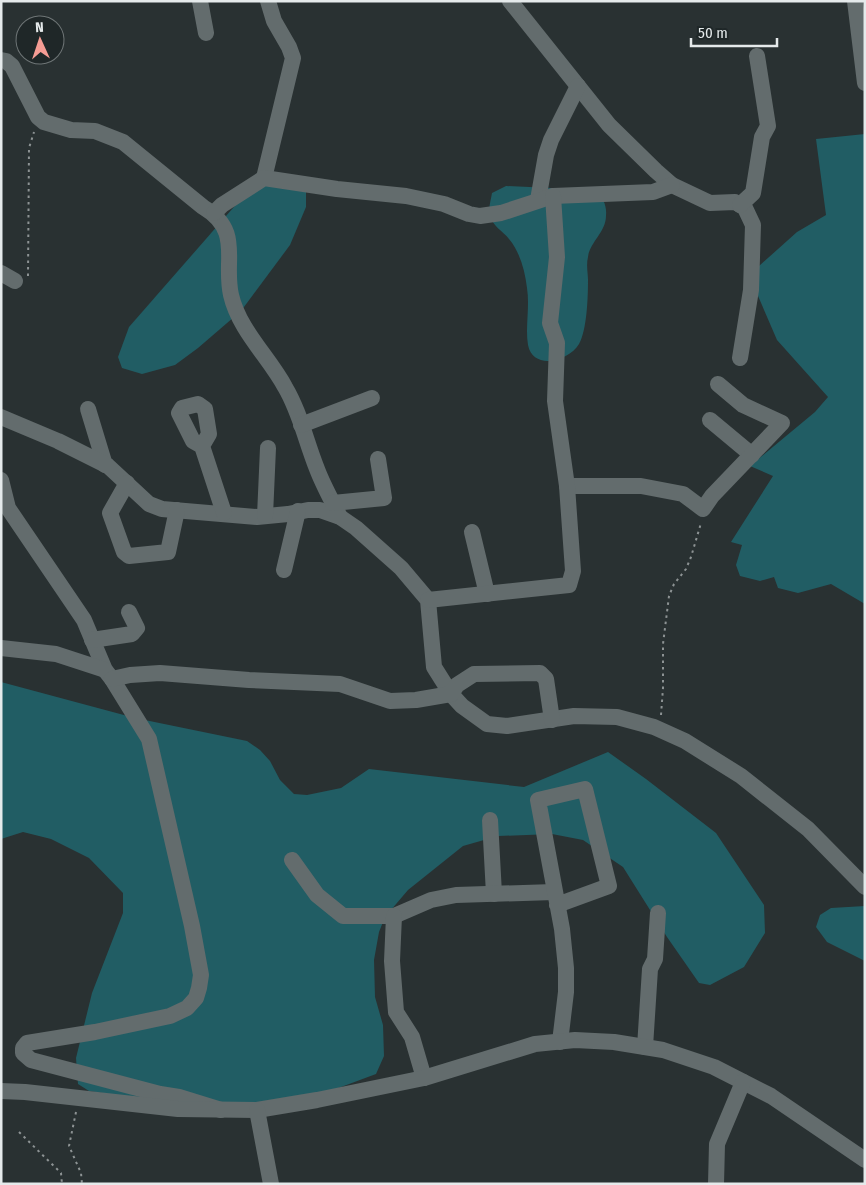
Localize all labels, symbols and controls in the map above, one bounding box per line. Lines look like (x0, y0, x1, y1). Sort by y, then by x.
north arrow (15, 15, 65, 65)
scale bar (691, 15, 777, 47)
text: N (35, 19, 44, 36)
text: 50 m (698, 24, 728, 42)

